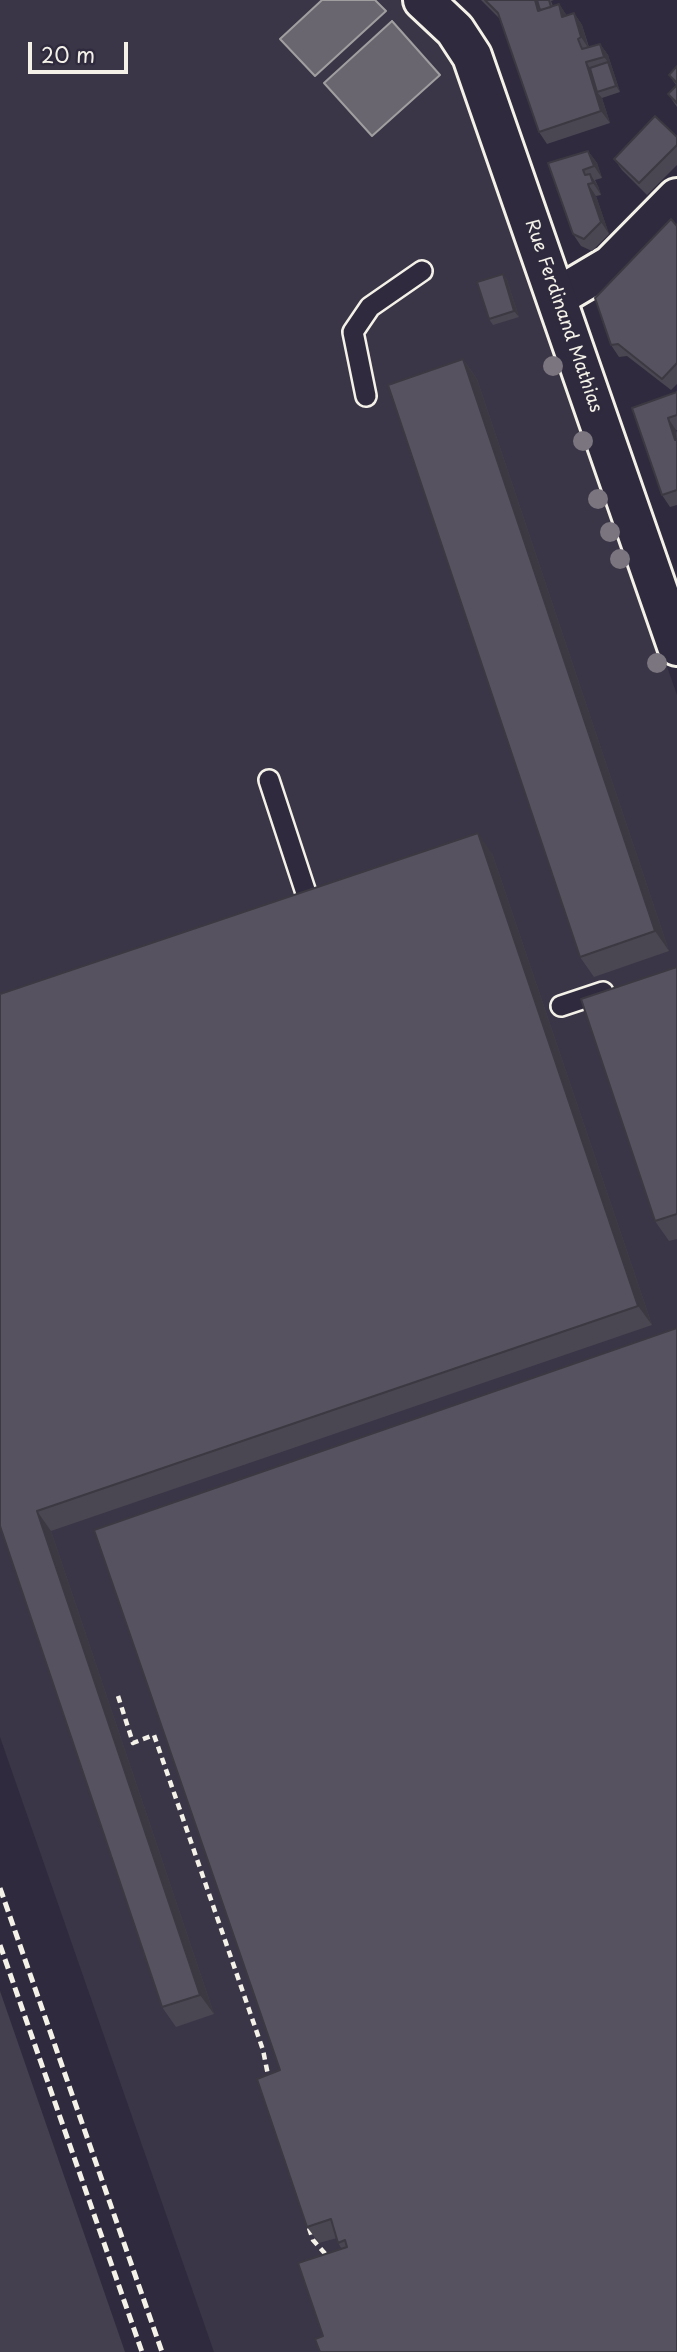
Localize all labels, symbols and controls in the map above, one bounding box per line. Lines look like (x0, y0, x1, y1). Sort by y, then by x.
scale bar (32, 28, 131, 72)
text: 20 m (41, 38, 95, 70)
street label: Rue Ferdinand Mathias (520, 217, 606, 415)

